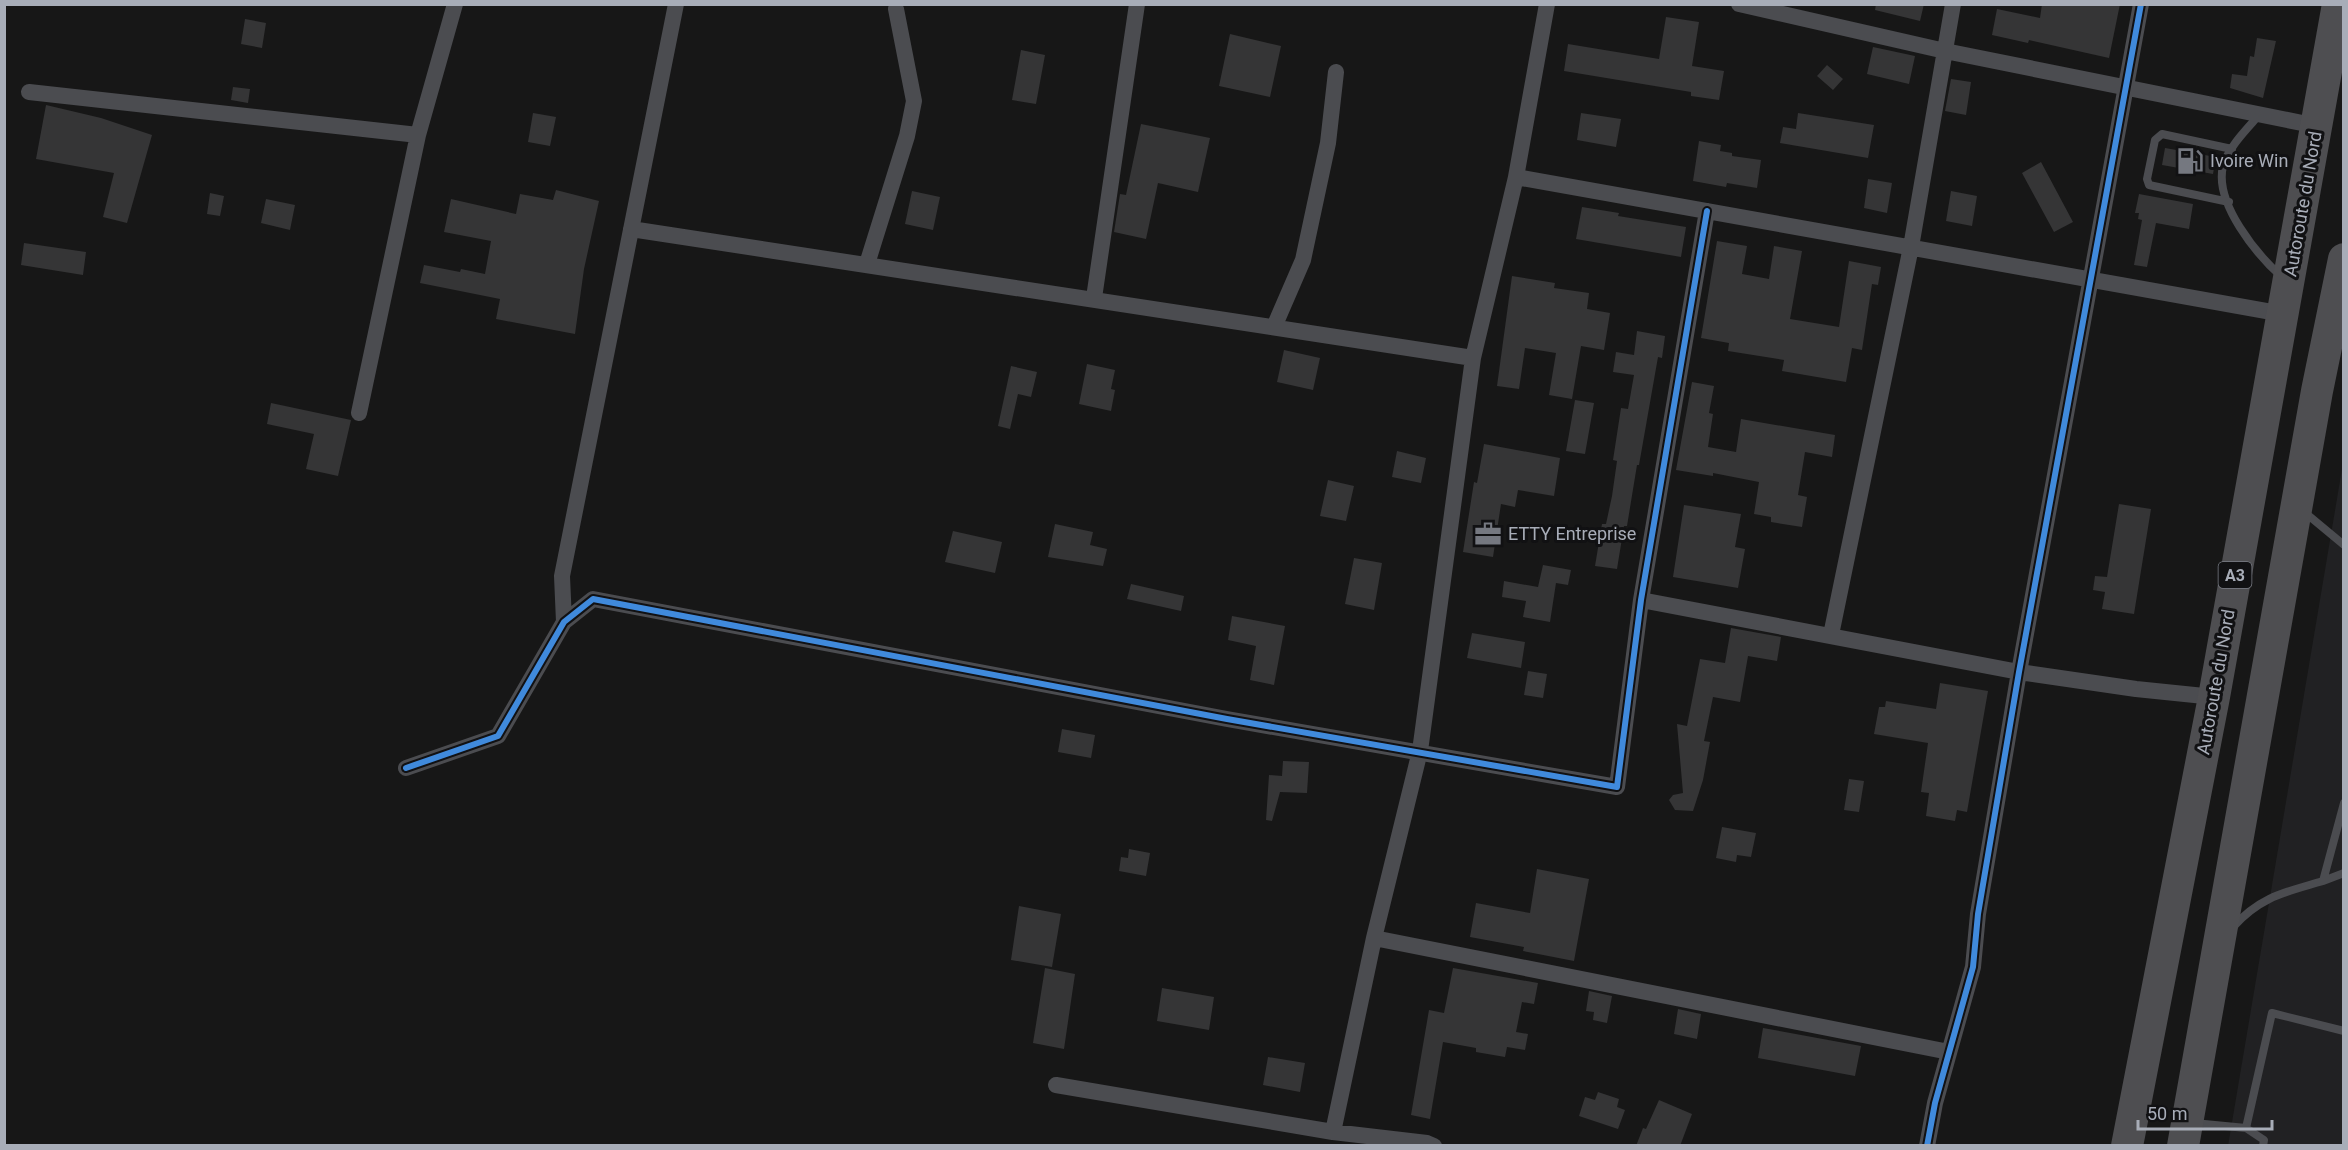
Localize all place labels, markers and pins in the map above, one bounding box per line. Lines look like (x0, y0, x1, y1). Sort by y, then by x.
fuel station icon: Ivoire Win (2175, 146, 2205, 176)
place label: Ivoire Win (2210, 150, 2288, 171)
office icon: ETTY Entreprise (1473, 519, 1503, 549)
place label: ETTY Entreprise (1508, 523, 1636, 544)

